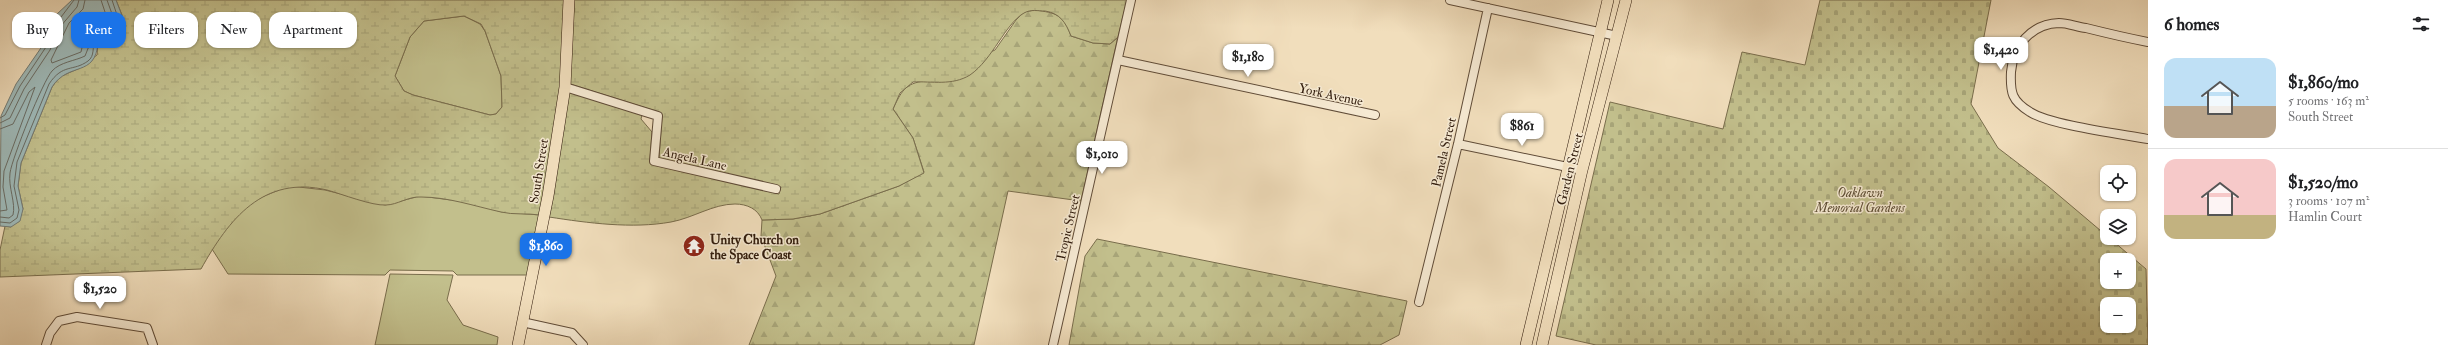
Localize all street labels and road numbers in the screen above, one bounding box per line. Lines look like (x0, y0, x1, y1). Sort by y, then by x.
street label: York Avenue (1297, 80, 1365, 110)
street label: Pamela Street (1428, 116, 1460, 189)
street label: Garden Street (1553, 132, 1587, 207)
street label: South Street (526, 138, 552, 205)
street label: Angela Lane (660, 144, 729, 174)
street label: Tropic Street (1052, 193, 1084, 264)

